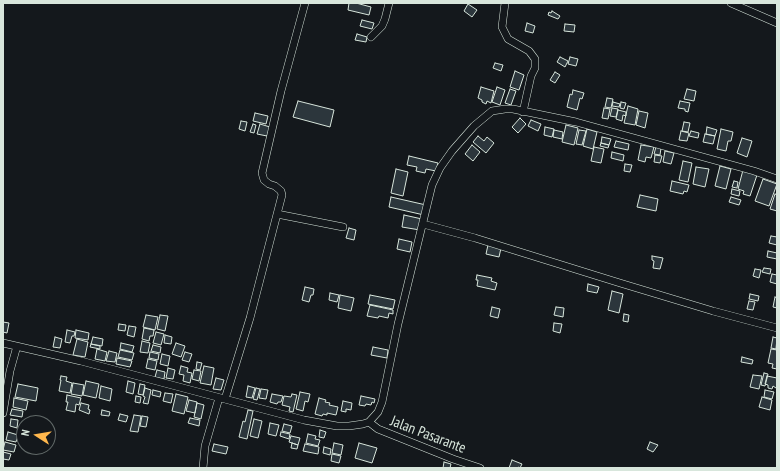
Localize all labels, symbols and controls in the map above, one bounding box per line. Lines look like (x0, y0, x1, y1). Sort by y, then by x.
street label: Jalan Pasarante (388, 412, 468, 458)
north arrow (16, 415, 56, 455)
text: N (18, 428, 33, 437)

